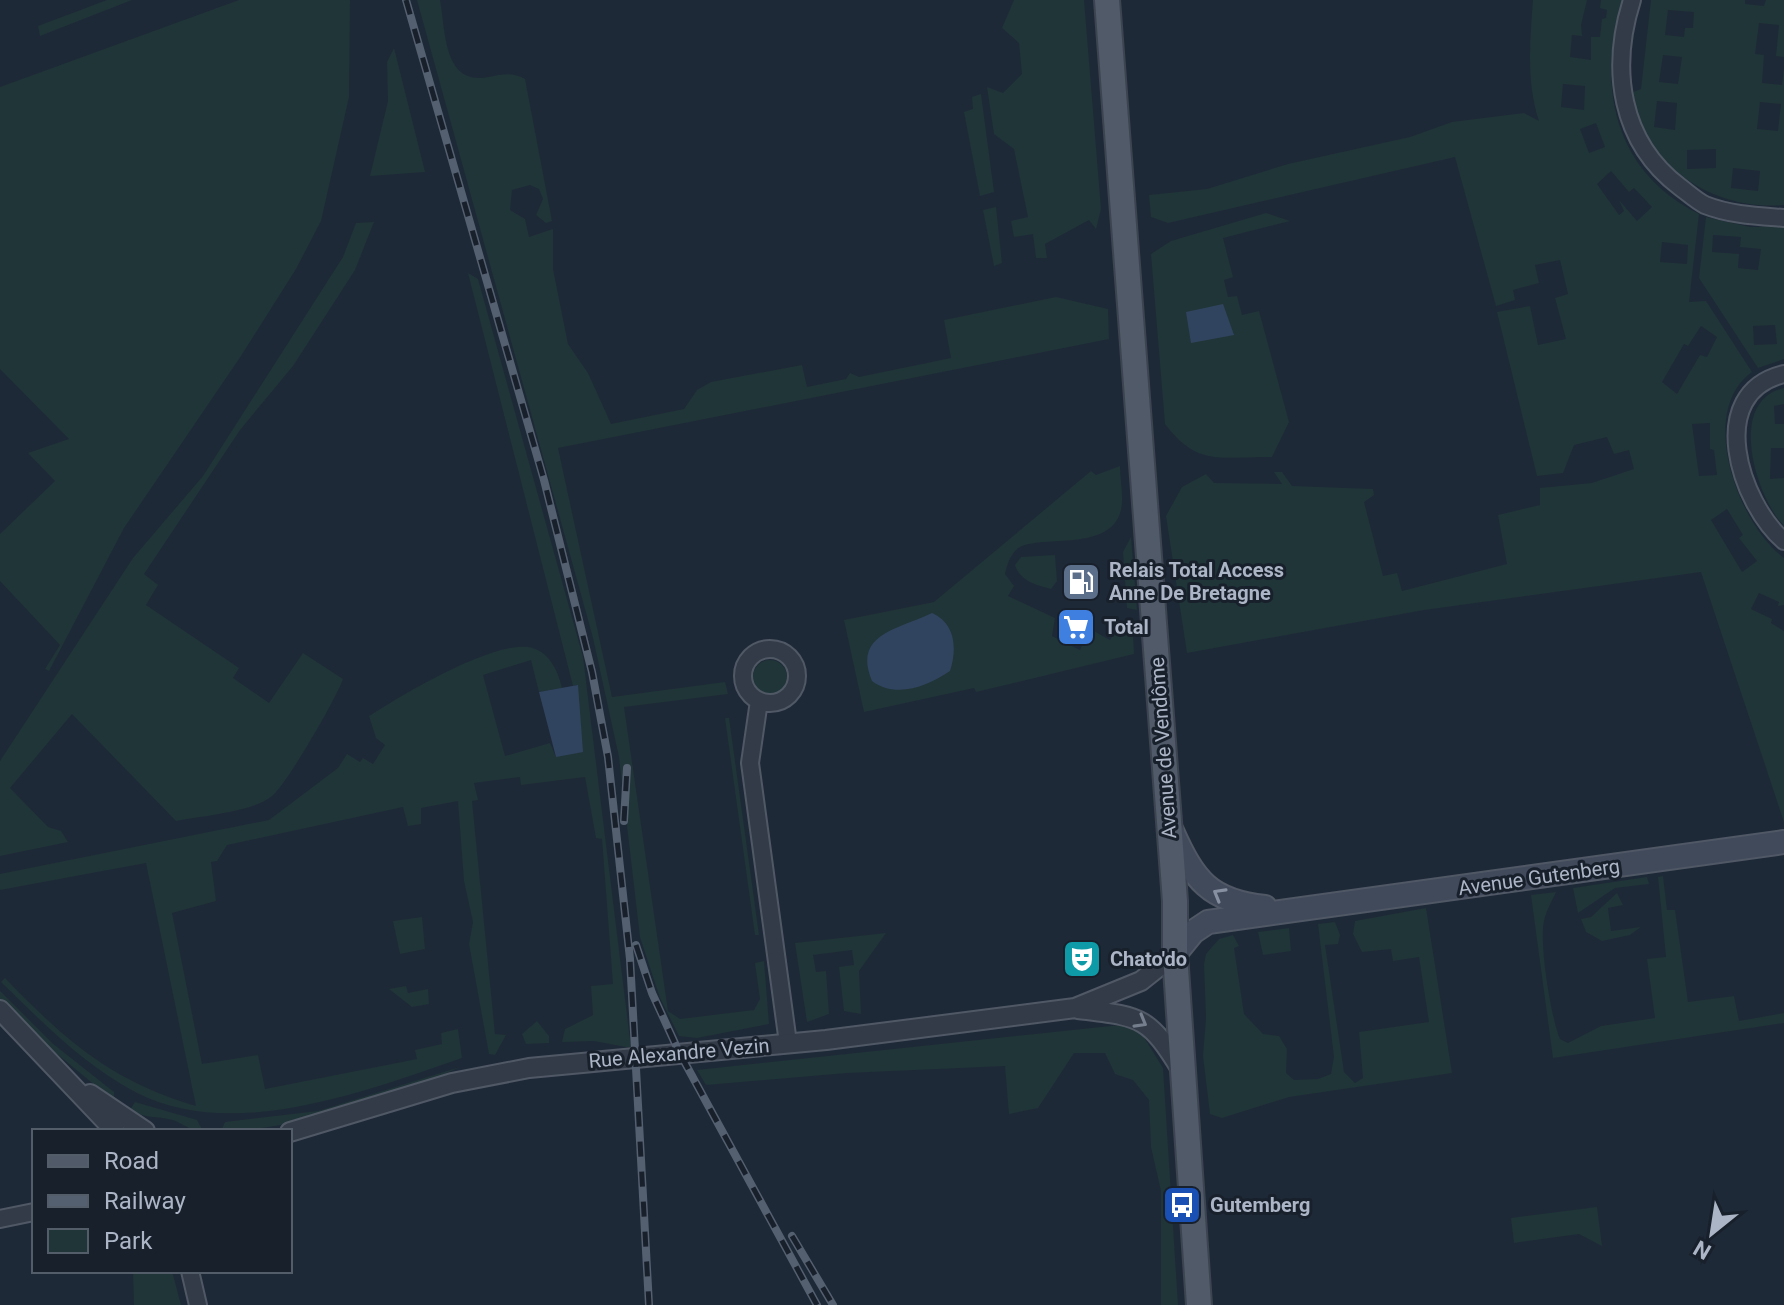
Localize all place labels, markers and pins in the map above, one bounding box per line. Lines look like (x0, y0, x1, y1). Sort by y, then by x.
place label: Relais Total Access Anne De Bretagne (1109, 558, 1284, 605)
fuel station icon: Relais Total Access Anne De Bretagne (1060, 561, 1102, 603)
supermarket icon: Total (1055, 606, 1097, 648)
place label: Total (1104, 615, 1149, 639)
theatre icon: Chato'do (1061, 938, 1103, 980)
place label: Chato'do (1110, 947, 1187, 971)
bus stop icon: Gutemberg (1161, 1184, 1203, 1226)
place label: Gutemberg (1210, 1193, 1310, 1217)

